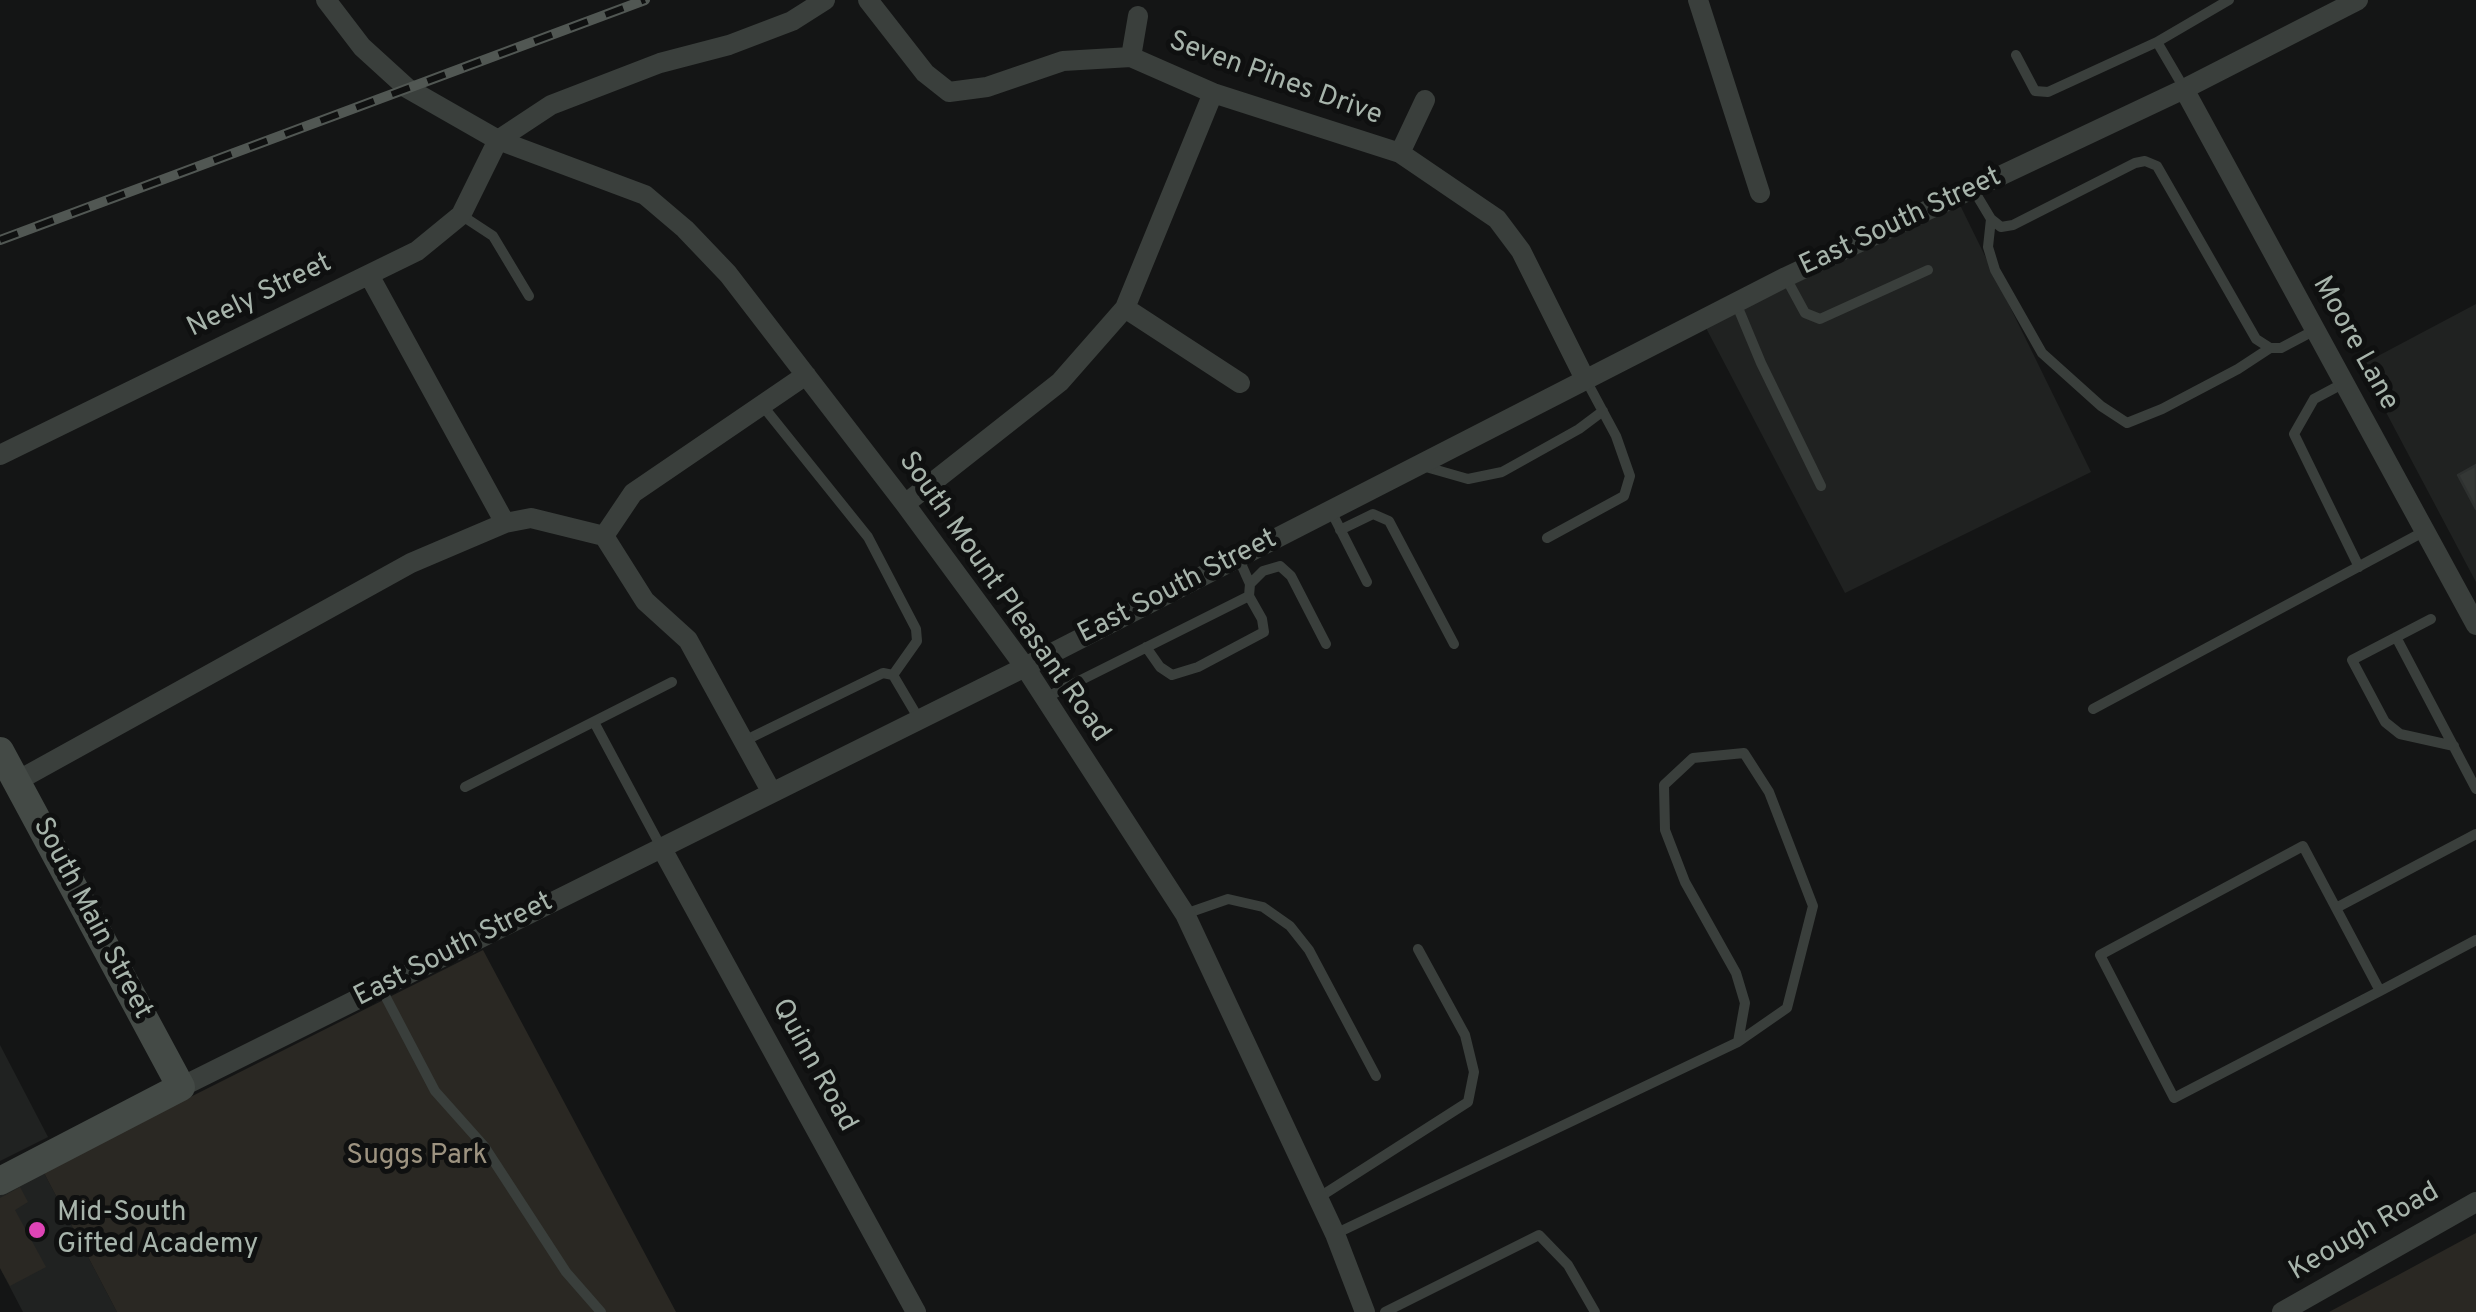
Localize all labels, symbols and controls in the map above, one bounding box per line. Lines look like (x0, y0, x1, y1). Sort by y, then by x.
street label: Seven Pines Drive (1164, 26, 1386, 134)
street label: East South Street (1795, 162, 2007, 284)
street label: Neely Street (182, 248, 338, 346)
street label: Moore Lane (2303, 271, 2405, 417)
street label: South Mount Pleasant Road (890, 446, 1116, 750)
street label: East South Street (1073, 523, 1283, 653)
street label: South Main Street (24, 813, 158, 1025)
street label: East South Street (349, 886, 559, 1016)
street label: Quinn Road (763, 994, 863, 1138)
park label: Suggs Park (346, 1140, 488, 1174)
street label: Keough Road (2284, 1177, 2446, 1289)
place label: Mid-South Gifted Academy (57, 1197, 258, 1263)
marker: Mid-South Gifted Academy (26, 1219, 48, 1241)

